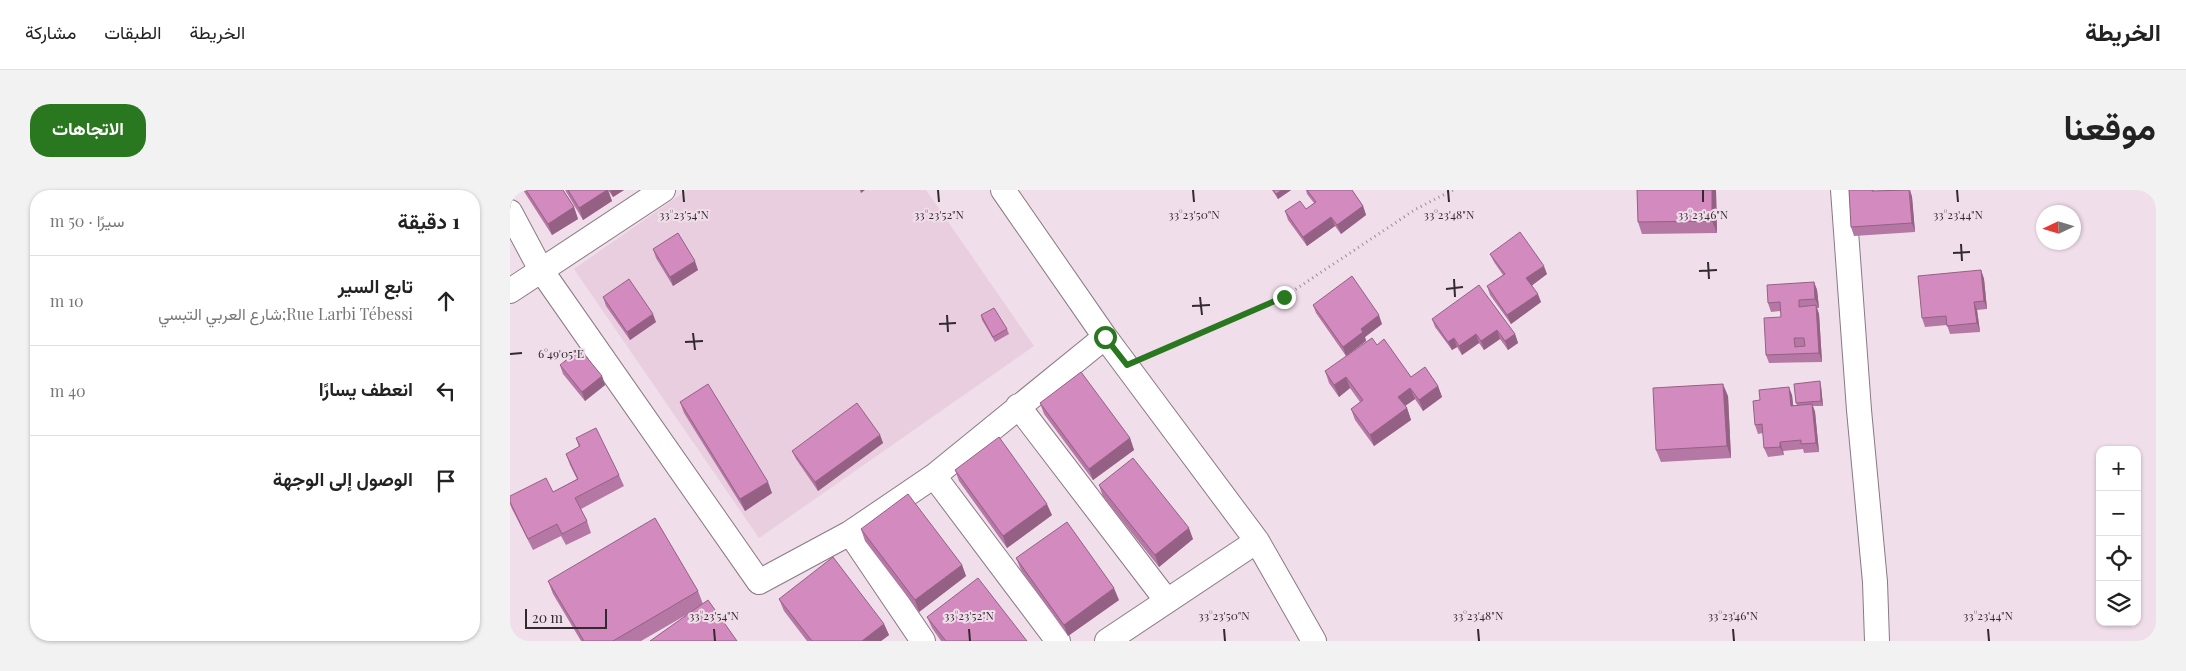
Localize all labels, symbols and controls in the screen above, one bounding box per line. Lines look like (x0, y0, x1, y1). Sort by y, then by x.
text: الخريطة (2085, 15, 2161, 47)
text: مشاركة (25, 20, 76, 44)
text: الطبقات (104, 20, 161, 44)
text: الخريطة (189, 20, 245, 44)
text: موقعنا (2063, 102, 2156, 149)
button: الاتجاهات (30, 104, 146, 157)
north arrow (2036, 205, 2081, 250)
text: 1 دقيقة (398, 206, 460, 234)
text: 33°23'54"N (659, 206, 710, 222)
text: 33°23'52"N (914, 206, 965, 222)
text: 33°23'50"N (1168, 206, 1220, 222)
text: 33°23'48"N (1424, 206, 1475, 222)
text: 33°23'46"N (1678, 206, 1729, 222)
text: 33°23'44"N (1933, 206, 1984, 222)
text: سيرًا · 50 m (50, 210, 124, 231)
text: تابع السير (338, 272, 413, 298)
route end (1273, 286, 1296, 309)
icon: ahead (432, 287, 460, 315)
text: 10 m (50, 290, 84, 311)
text: Rue Larbi Tébessi;شارع العربي التبسي (158, 303, 413, 324)
route start (1094, 326, 1117, 349)
text: 6°49'05"E (538, 345, 584, 361)
text: انعطف يسارًا (319, 375, 413, 401)
icon: left (432, 377, 460, 405)
text: 40 m (50, 380, 86, 401)
map controls (2096, 446, 2141, 626)
button: + (2096, 446, 2141, 491)
text: الوصول إلى الوجهة (273, 465, 413, 491)
icon: arrive (432, 467, 460, 495)
button: − (2096, 491, 2141, 536)
button: locate (2096, 536, 2141, 581)
button: layers (2096, 581, 2141, 626)
scale bar (525, 606, 608, 629)
text: 33°23'54"N (689, 607, 740, 623)
text: 33°23'52"N (944, 607, 995, 623)
text: 33°23'50"N (1198, 607, 1250, 623)
text: 33°23'48"N (1453, 607, 1504, 623)
text: 33°23'46"N (1708, 607, 1759, 623)
text: 33°23'44"N (1963, 607, 2014, 623)
text: 20 m (532, 608, 563, 627)

